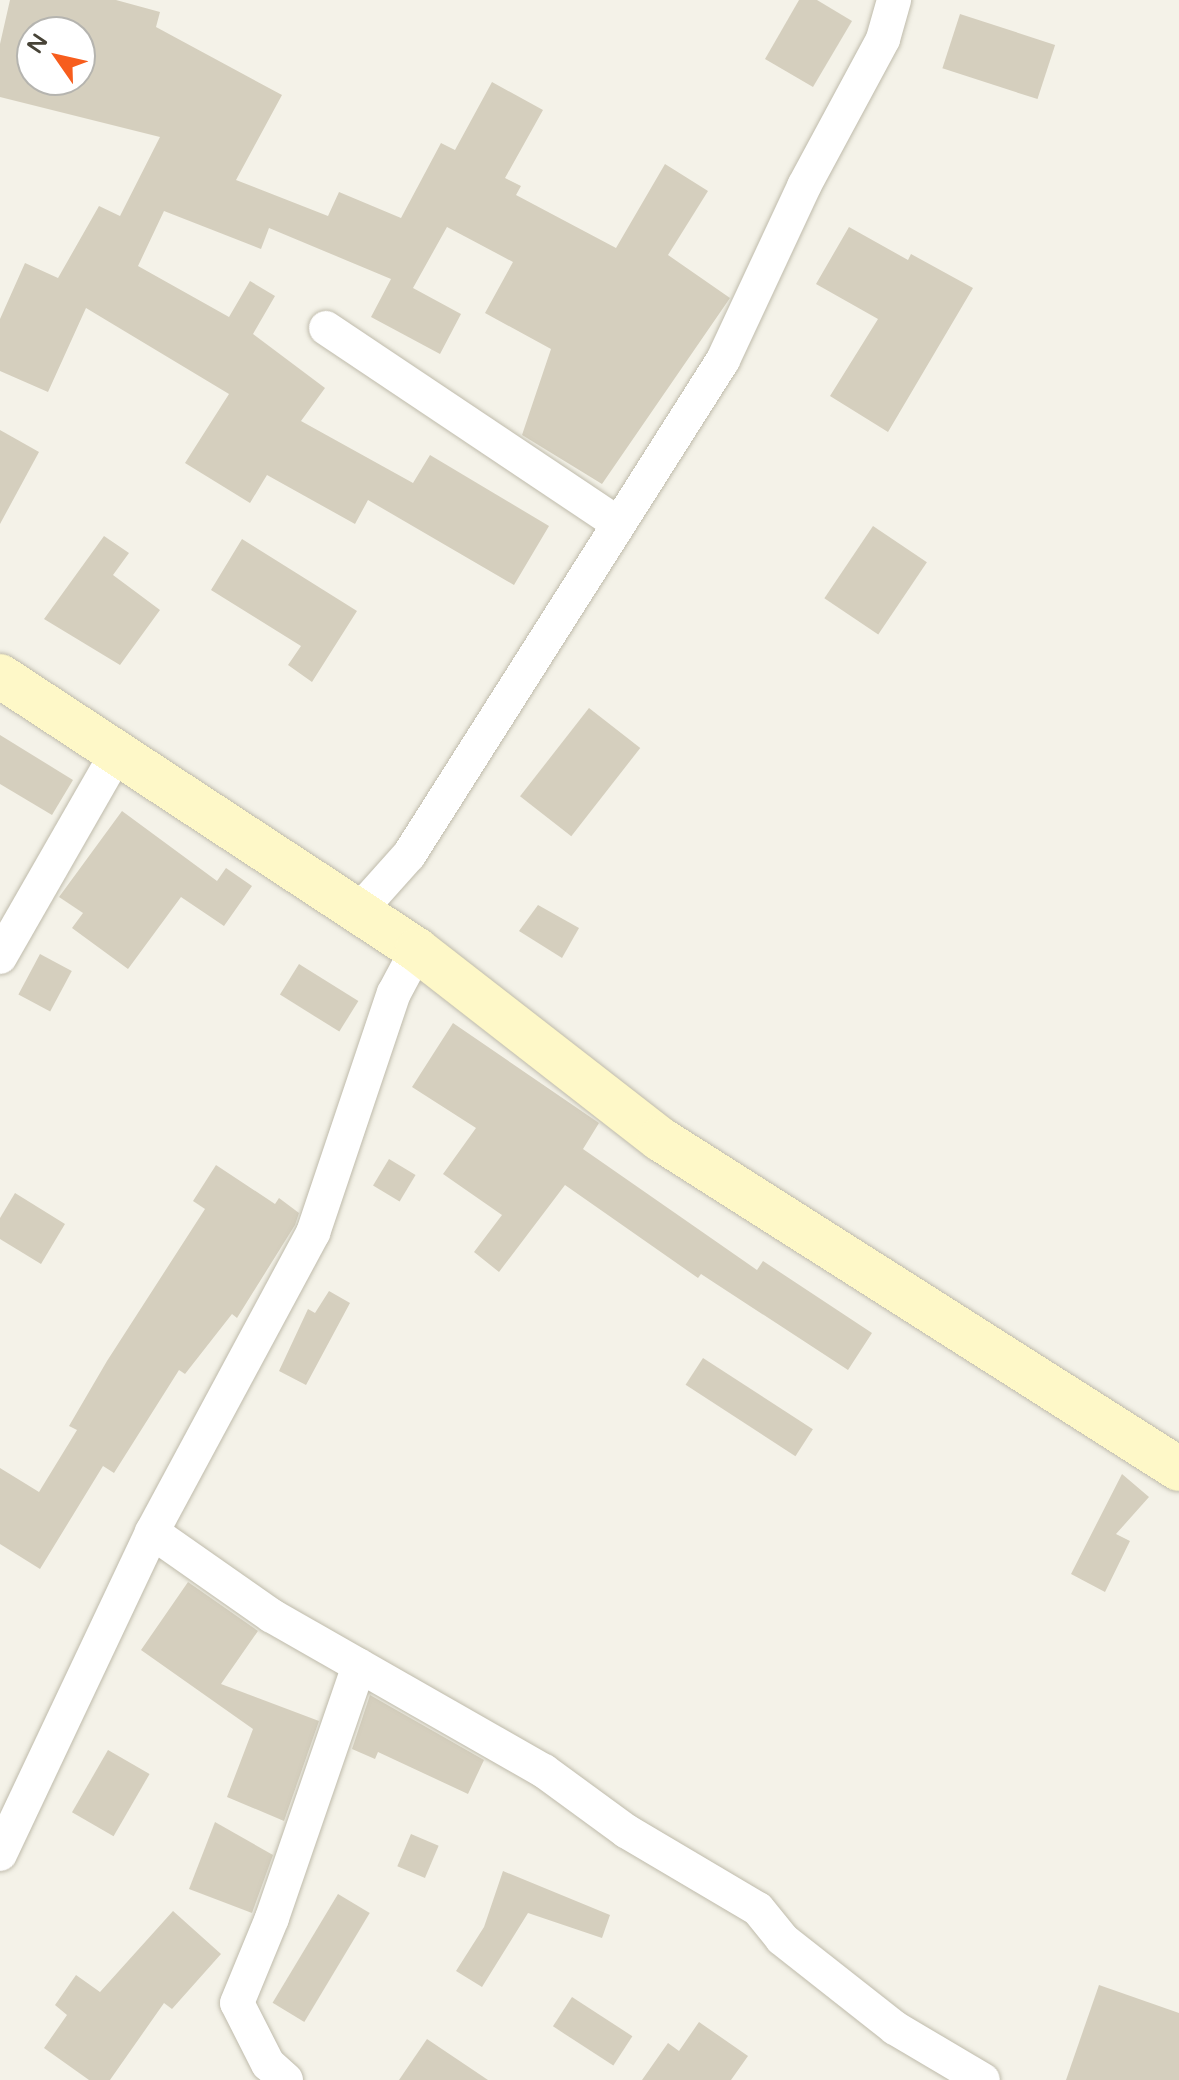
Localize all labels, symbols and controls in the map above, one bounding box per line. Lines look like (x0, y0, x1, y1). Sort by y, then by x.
north arrow (16, 16, 96, 96)
text: N (22, 29, 53, 58)

